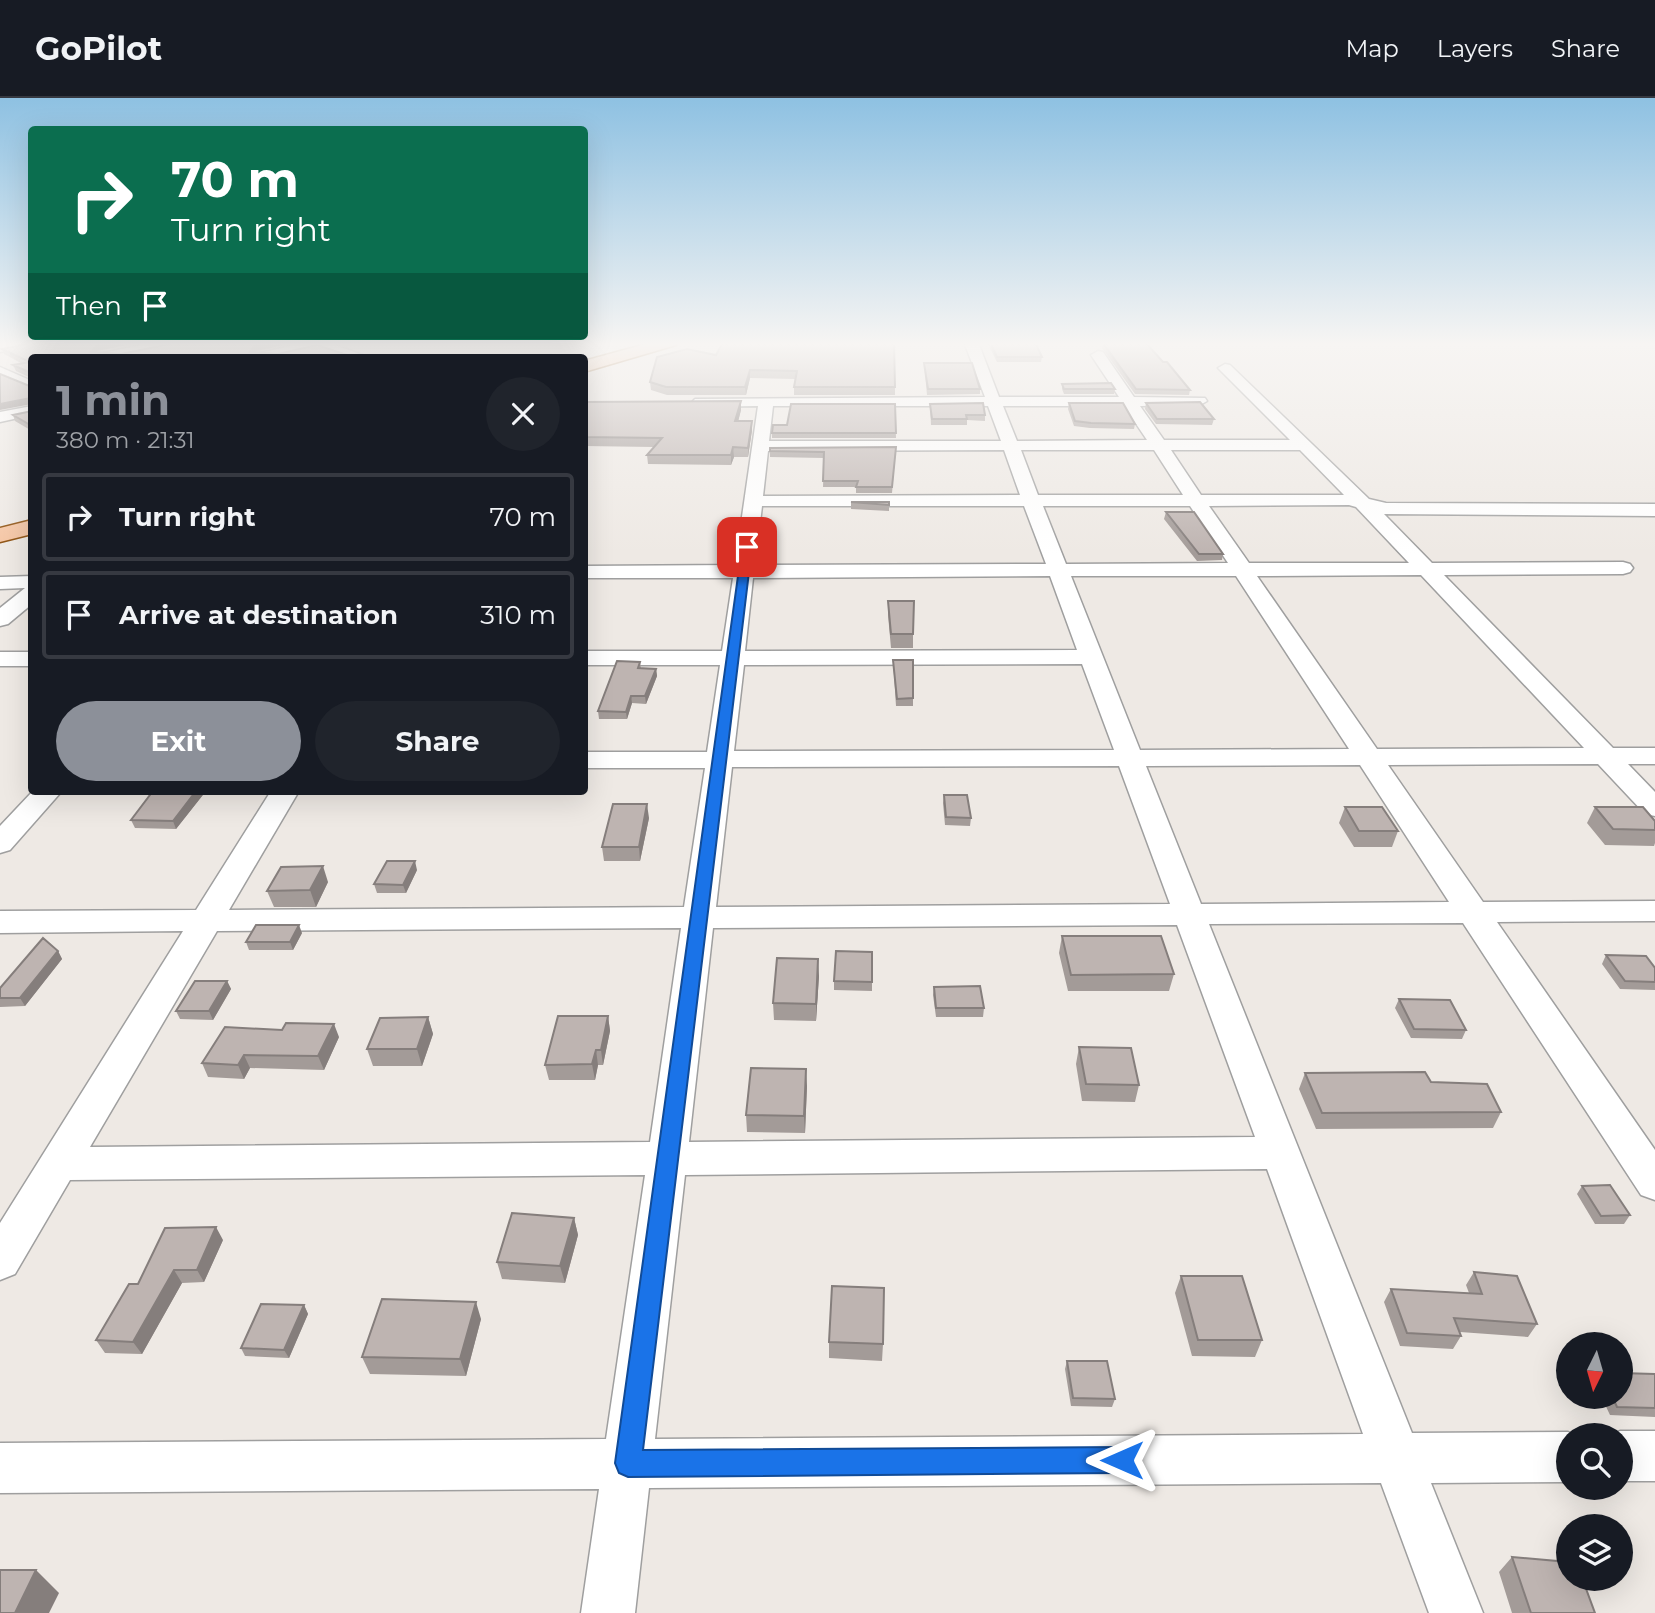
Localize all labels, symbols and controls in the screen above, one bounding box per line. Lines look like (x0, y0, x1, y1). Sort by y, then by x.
text: GoPilot (35, 28, 162, 68)
text: Map (1345, 34, 1399, 63)
text: Layers (1437, 34, 1513, 63)
text: Share (1551, 34, 1620, 63)
text: 70 m (171, 150, 299, 209)
icon: right (56, 154, 147, 245)
text: Turn right (171, 210, 331, 249)
icon: arrive (136, 287, 174, 325)
text: Then (56, 290, 122, 322)
text: 1 min (56, 374, 170, 426)
button: close (486, 377, 560, 451)
text: 380 m · 21:31 (56, 426, 195, 454)
icon: right (60, 498, 98, 536)
text: Turn right (119, 501, 255, 533)
text: 70 m (490, 501, 556, 533)
pin (717, 517, 777, 577)
icon: arrive (728, 528, 766, 566)
icon: arrive (60, 596, 98, 634)
text: Arrive at destination (119, 599, 398, 631)
text: 310 m (480, 599, 556, 631)
button: Exit (56, 701, 301, 781)
button: Share (315, 701, 560, 781)
north arrow (1556, 1332, 1633, 1409)
map controls (1556, 1332, 1633, 1591)
position arrow (1085, 1423, 1159, 1497)
button: search (1556, 1423, 1633, 1500)
button: layers (1556, 1514, 1633, 1591)

